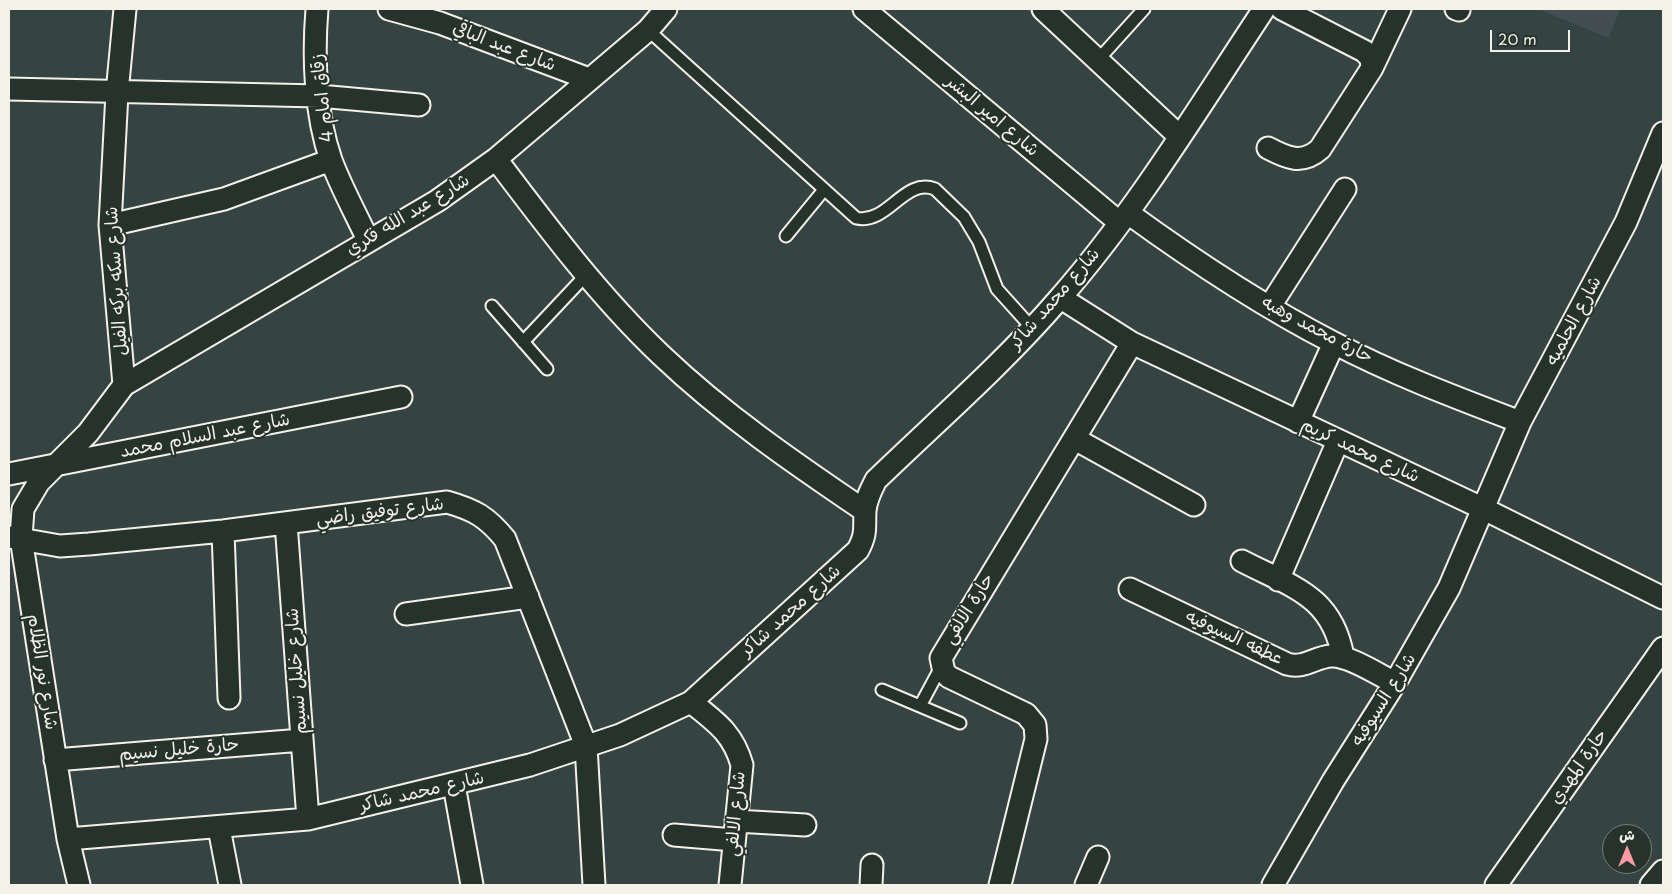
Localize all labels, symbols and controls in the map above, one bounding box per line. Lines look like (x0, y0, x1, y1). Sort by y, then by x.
street label: شارع عبد الباقي (449, 17, 559, 77)
scale bar (1492, 20, 1572, 52)
text: 20 m (1498, 27, 1537, 50)
street label: زقاق امام 4 (307, 53, 339, 143)
street label: شارع امير البشر (941, 71, 1043, 161)
street label: شارع عبد الله فكري (342, 170, 474, 260)
street label: شارع سكه بركه الفيل (101, 206, 133, 356)
street label: شارع محمد شاكر (1005, 244, 1105, 354)
street label: شارع الحلميه (1542, 273, 1606, 369)
street label: حارة محمد وهبه (1258, 292, 1376, 368)
street label: شارع عبد السلام محمد (118, 409, 292, 463)
street label: شارع محمد كريم (1297, 414, 1423, 488)
street label: شارع توفيق راضي (315, 493, 445, 531)
street label: شارع محمد شاكر (737, 560, 845, 662)
street label: حارة الالفي (939, 570, 999, 648)
street label: عطفه السيوفيه (1182, 606, 1286, 670)
street label: شارع خليل نسيم (282, 607, 312, 735)
street label: شارع نور الظلام (22, 613, 62, 731)
street label: شارع السيوفيه (1347, 650, 1421, 750)
street label: حارة المهدي (1545, 725, 1613, 809)
street label: حارة خليل نسيم (118, 734, 240, 766)
street label: شارع محمد شاكر (358, 767, 486, 817)
street label: شارع الالفي (722, 771, 750, 857)
north arrow (1602, 824, 1652, 874)
text: ش (1619, 824, 1635, 845)

